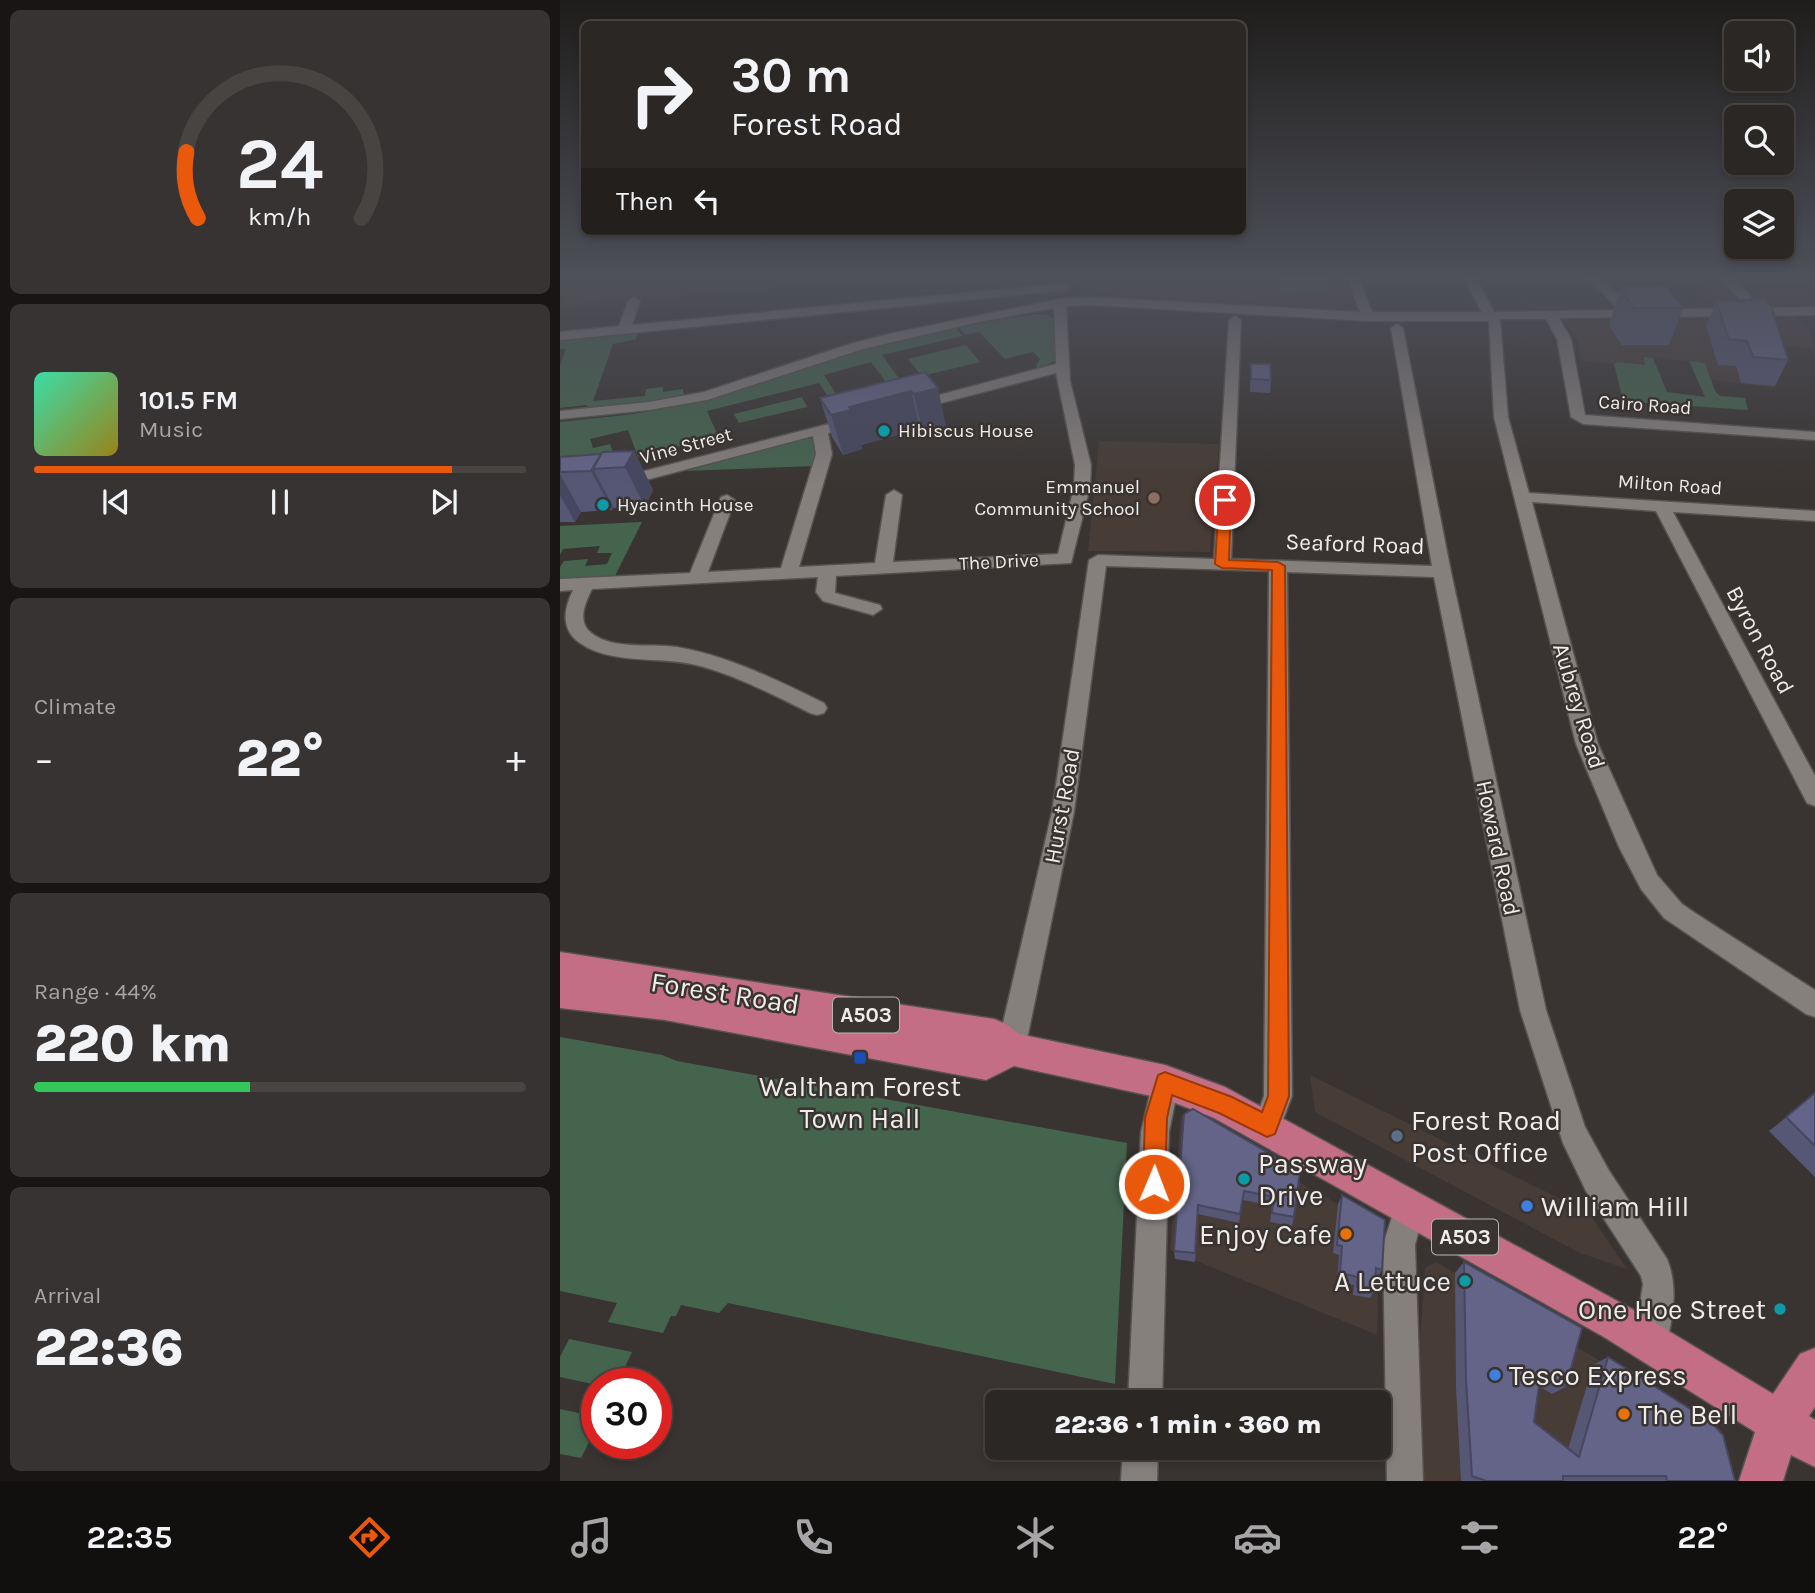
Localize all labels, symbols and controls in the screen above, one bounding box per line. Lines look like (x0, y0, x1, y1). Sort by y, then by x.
map controls (1724, 21, 1794, 259)
button: sound (1724, 21, 1794, 91)
text: 30 m (731, 47, 851, 104)
icon: right (616, 49, 707, 140)
button: search (1724, 105, 1794, 175)
text: Forest Road (731, 106, 902, 143)
text: 24 (236, 121, 324, 206)
icon: left (688, 182, 726, 220)
text: Then (616, 186, 674, 217)
button: layers (1724, 189, 1794, 259)
text: km/h (248, 202, 312, 231)
text: 101.5 FM (139, 385, 238, 416)
street label: Cairo Road (1598, 391, 1692, 419)
text: Music (139, 416, 203, 443)
place label: Hibiscus House (898, 420, 1033, 442)
street label: Vine Street (638, 423, 734, 469)
marker: Hibiscus House (876, 423, 892, 439)
pin (1195, 470, 1255, 530)
street label: Milton Road (1617, 470, 1723, 500)
place label: Emmanuel Community School (974, 476, 1140, 520)
icon: arrive (1206, 481, 1244, 519)
icon: previous (97, 483, 135, 521)
icon: pause (261, 483, 299, 521)
icon: next (425, 483, 463, 521)
marker: Emmanuel Community School (1146, 490, 1162, 506)
place label: Hyacinth House (617, 494, 753, 516)
marker: Hyacinth House (595, 497, 611, 513)
street label: Seaford Road (1285, 528, 1425, 560)
street label: The Drive (959, 549, 1039, 575)
street label: Byron Road (1720, 581, 1800, 699)
street label: Aubrey Road (1547, 640, 1611, 772)
text: Climate (34, 693, 116, 720)
text: 22° (236, 728, 324, 789)
text: − (34, 737, 54, 782)
text: + (506, 737, 526, 782)
street label: Hurst Road (1039, 746, 1085, 866)
street label: Howard Road (1470, 778, 1526, 918)
street label: Forest Road (648, 965, 802, 1021)
text: Range · 44% (34, 978, 157, 1005)
road number: A503 (833, 998, 899, 1032)
text: 220 km (34, 1013, 231, 1074)
marker: Waltham Forest Town Hall (852, 1050, 868, 1066)
place label: Waltham Forest Town Hall (759, 1070, 961, 1135)
place label: Forest Road Post Office (1411, 1104, 1561, 1169)
marker: Forest Road Post Office (1389, 1128, 1405, 1144)
position arrow (1117, 1147, 1191, 1221)
place label: Passway Drive (1258, 1147, 1367, 1212)
marker: Passway Drive (1236, 1171, 1252, 1187)
place label: William Hill (1541, 1190, 1689, 1223)
marker: William Hill (1519, 1198, 1535, 1214)
place label: Enjoy Cafe (1199, 1218, 1332, 1251)
road number: A503 (1432, 1220, 1498, 1254)
marker: Enjoy Cafe (1338, 1226, 1354, 1242)
place label: A Lettuce (1334, 1265, 1451, 1298)
marker: A Lettuce (1457, 1273, 1473, 1289)
text: Arrival (34, 1282, 101, 1309)
place label: One Hoe Street (1578, 1293, 1766, 1326)
marker: One Hoe Street (1772, 1301, 1788, 1317)
text: 22:36 (34, 1317, 183, 1378)
place label: Tesco Express (1509, 1359, 1687, 1392)
marker: Tesco Express (1487, 1367, 1503, 1383)
speed limit sign: 30 (581, 1368, 672, 1459)
place label: The Bell (1638, 1398, 1737, 1431)
marker: The Bell (1616, 1406, 1632, 1422)
text: 22:36 · 1 min · 360 m (1054, 1409, 1322, 1440)
icon: directions (345, 1513, 394, 1562)
icon: music (567, 1513, 616, 1562)
icon: phone (789, 1513, 838, 1562)
icon: climate (1011, 1513, 1060, 1562)
icon: car (1233, 1513, 1282, 1562)
icon: filters (1455, 1513, 1504, 1562)
text: 22:35 (86, 1519, 172, 1556)
text: 22° (1677, 1519, 1728, 1556)

